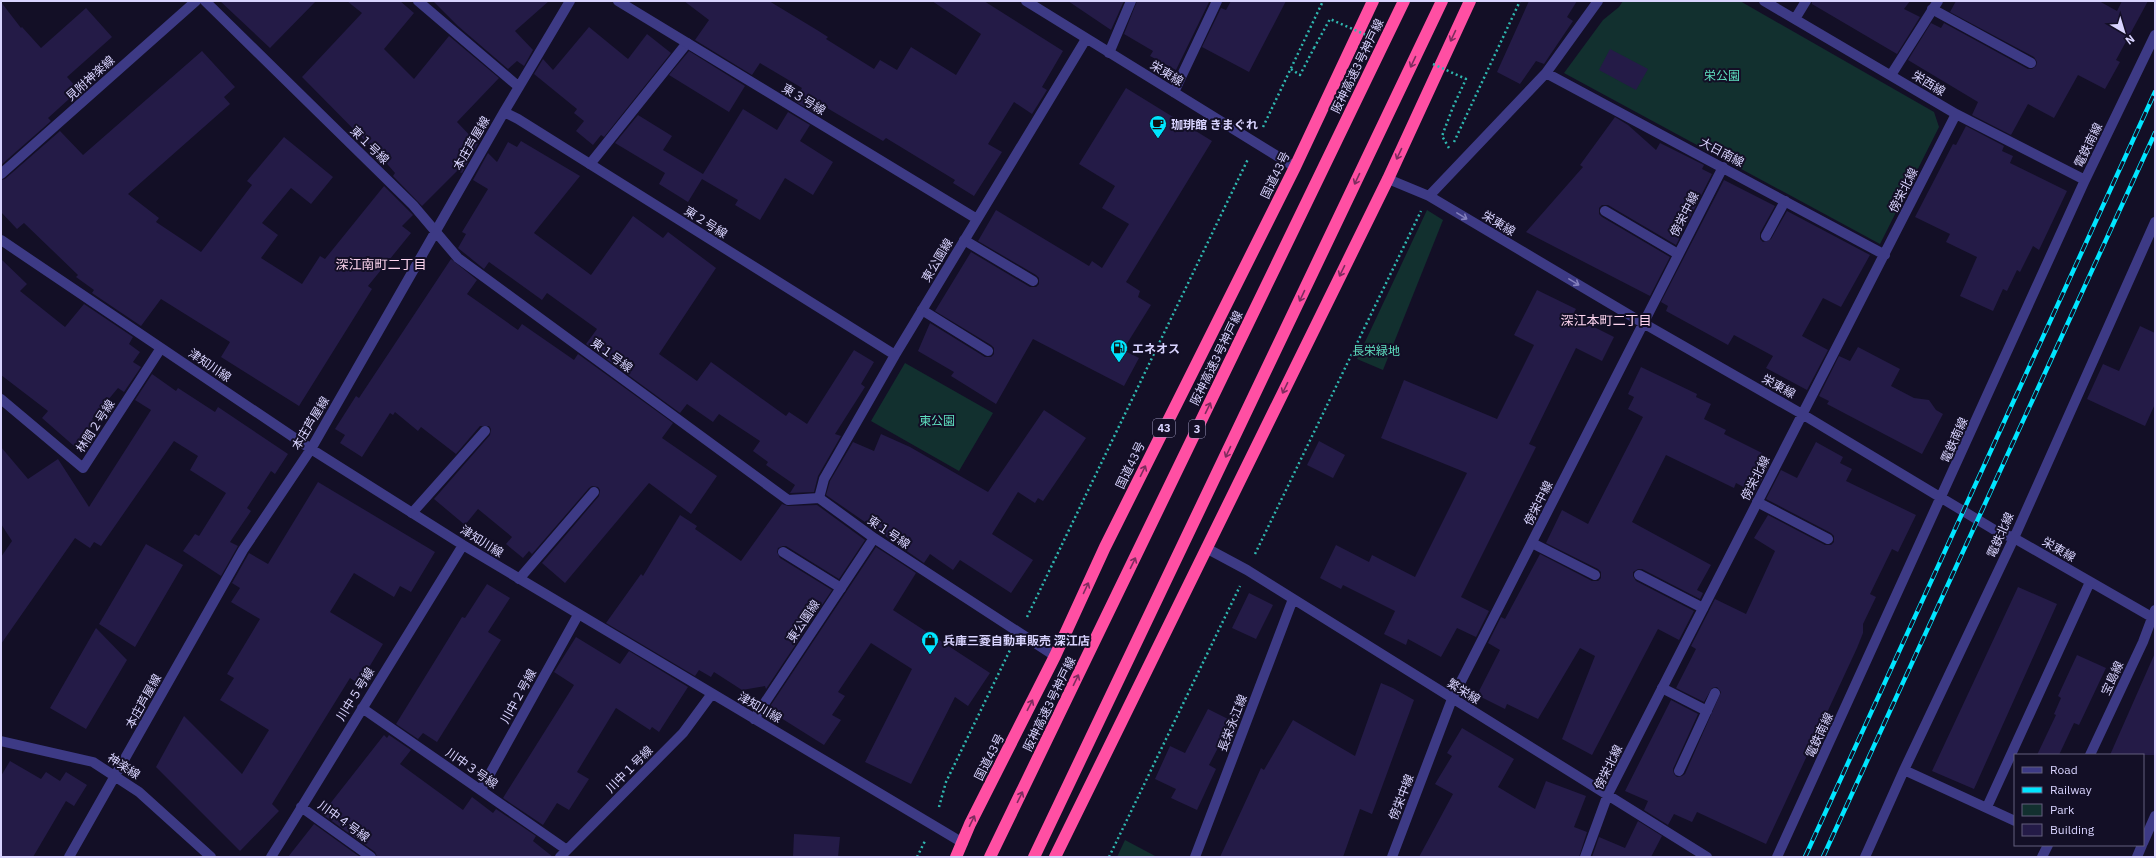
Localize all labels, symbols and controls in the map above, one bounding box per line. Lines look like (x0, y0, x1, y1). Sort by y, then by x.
north arrow (2104, 12, 2144, 52)
street label: 阪神高速3号神戸線 (1328, 16, 1386, 116)
one-way arrow (1449, 30, 1456, 42)
text: N (2123, 32, 2138, 48)
street label: 見附神楽線 (63, 52, 117, 104)
one-way arrow (1409, 55, 1416, 67)
street label: 栄東線 (1148, 57, 1186, 89)
street label: 栄西線 (1910, 67, 1948, 99)
park label: 栄公園 (1704, 68, 1740, 83)
street label: 東３号線 (780, 80, 828, 118)
street label: 本庄芦屋線 (450, 113, 492, 173)
cafe icon: 珈琲館 きまぐれ (1148, 114, 1168, 139)
place label: 珈琲館 きまぐれ (1171, 117, 1258, 132)
street label: 電鉄南線 (2071, 120, 2105, 170)
street label: 東１号線 (348, 123, 392, 167)
street label: 大日南線 (1697, 134, 1747, 170)
one-way arrow (1395, 148, 1402, 160)
street label: 国道43号 (1257, 149, 1293, 201)
street label: 傍栄北線 (1885, 165, 1921, 215)
one-way arrow (1353, 173, 1360, 185)
street label: 傍栄中線 (1666, 189, 1702, 239)
street label: 東２号線 (682, 203, 730, 241)
street label: 栄東線 (1480, 207, 1518, 239)
one-way arrow (1456, 212, 1467, 220)
street label: 東公園線 (918, 236, 956, 284)
district label: 深江南町二丁目 (335, 256, 427, 273)
one-way arrow (1338, 265, 1345, 277)
one-way arrow (1568, 279, 1580, 287)
one-way arrow (1298, 290, 1305, 302)
street label: 阪神高速3号神戸線 (1187, 308, 1245, 408)
district label: 深江本町二丁目 (1560, 312, 1652, 329)
street label: 東１号線 (588, 335, 636, 375)
fuel station icon: エネオス (1109, 338, 1129, 363)
place label: エネオス (1132, 341, 1180, 356)
park label: 長栄緑地 (1352, 343, 1400, 358)
street label: 津知川線 (186, 345, 234, 385)
street label: 栄東線 (1760, 371, 1798, 401)
one-way arrow (1281, 382, 1288, 394)
street label: 本庄芦屋線 (288, 393, 332, 453)
street label: 林間２号線 (72, 397, 118, 455)
one-way arrow (1205, 402, 1212, 414)
park label: 東公園 (919, 413, 955, 428)
street label: 電鉄南線 (1937, 415, 1971, 465)
road number: 43 (1153, 419, 1175, 437)
road number: 3 (1189, 420, 1205, 438)
street label: 国道43号 (1112, 439, 1148, 491)
one-way arrow (1224, 446, 1231, 458)
street label: 傍栄北線 (1737, 453, 1773, 503)
one-way arrow (1140, 465, 1147, 477)
street label: 傍栄中線 (1520, 478, 1556, 528)
street label: 電鉄北線 (1983, 510, 2017, 560)
street label: 東１号線 (865, 512, 913, 552)
street label: 津知川線 (458, 522, 506, 560)
street label: 栄東線 (2040, 534, 2078, 564)
one-way arrow (1130, 557, 1137, 569)
one-way arrow (1083, 582, 1090, 594)
street label: 東公園線 (783, 597, 823, 645)
shop icon: 兵庫三菱自動車販売 深江店 (920, 630, 940, 655)
place label: 兵庫三菱自動車販売 深江店 (943, 633, 1090, 648)
street label: 阪神高速3号神戸線 (1020, 654, 1078, 754)
street label: 宝島線 (2098, 659, 2126, 697)
street label: 川中５号線 (333, 665, 377, 723)
street label: 川中２号線 (497, 666, 539, 726)
street label: 本庄芦屋線 (122, 671, 164, 731)
one-way arrow (1073, 674, 1080, 686)
street label: 繁栄線 (1445, 675, 1483, 707)
street label: 津知川線 (735, 689, 785, 725)
street label: 長栄永江線 (1214, 692, 1250, 754)
one-way arrow (1027, 699, 1034, 711)
street label: 電鉄南線 (1802, 710, 1836, 760)
street label: 国道43号 (971, 731, 1007, 783)
street label: 川中１号線 (602, 742, 656, 796)
street label: 傍栄北線 (1591, 742, 1625, 792)
street label: 川中３号線 (443, 745, 501, 791)
street label: 神楽線 (105, 750, 143, 782)
legend (2014, 754, 2144, 846)
text: Road (2050, 762, 2078, 777)
street label: 傍栄中線 (1385, 772, 1417, 822)
text: Railway (2050, 782, 2092, 797)
one-way arrow (1017, 791, 1024, 803)
street label: 川中４号線 (315, 797, 373, 845)
text: Park (2050, 802, 2075, 817)
one-way arrow (969, 816, 976, 828)
text: Building (2050, 822, 2095, 837)

